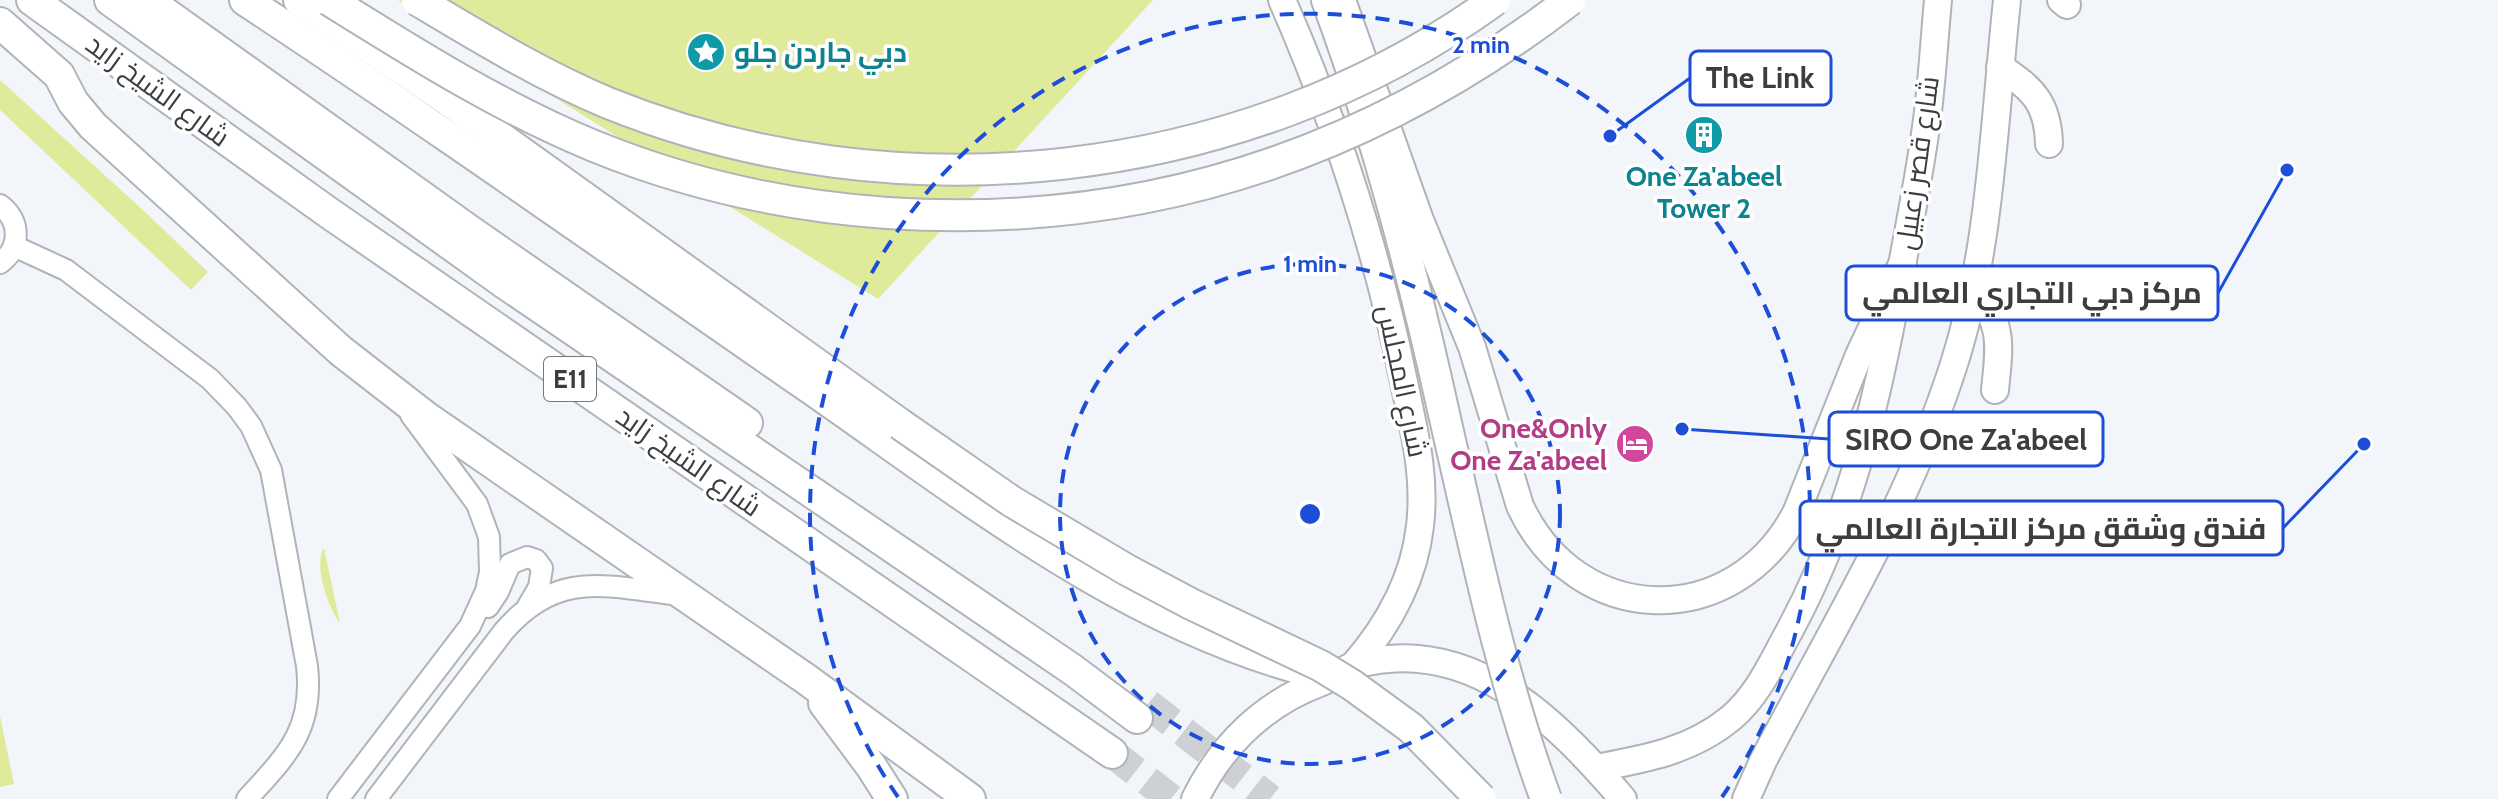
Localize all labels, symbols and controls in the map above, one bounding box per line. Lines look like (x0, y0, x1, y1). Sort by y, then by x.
street label: شارع الشيخ زايد (78, 26, 236, 155)
text: 2 min (1452, 30, 1510, 59)
place icon: دبي جاردن جلو (685, 31, 727, 73)
place label: دبي جاردن جلو (734, 35, 907, 75)
callout: The Link (1690, 51, 1831, 105)
text: The Link (1706, 59, 1815, 96)
street label: شارع قصر زعبيل (1888, 74, 1948, 252)
building icon: One Za'abeel Tower 2 (1683, 114, 1725, 156)
place label: One Za'abeel Tower 2 (1626, 159, 1782, 225)
text: 1 min (1283, 249, 1337, 278)
callout: مركز دبي التجاري العالمي (1846, 266, 2218, 320)
text: مركز دبي التجاري العالمي (1862, 274, 2202, 317)
street label: شارع المجلس (1368, 302, 1436, 461)
road number: E11 (544, 357, 596, 401)
street label: شارع الشيخ زايد (609, 399, 768, 525)
place label: One&Only One Za'abeel (1450, 411, 1607, 477)
callout: SIRO One Za'abeel (1829, 412, 2103, 466)
text: SIRO One Za'abeel (1845, 421, 2087, 458)
hotel icon: One&Only One Za'abeel (1614, 423, 1656, 465)
centre of rings (1296, 500, 1324, 528)
callout: فندق وشقق مركز التجارة العالمي (1800, 501, 2283, 555)
text: فندق وشقق مركز التجارة العالمي (1816, 510, 2266, 553)

